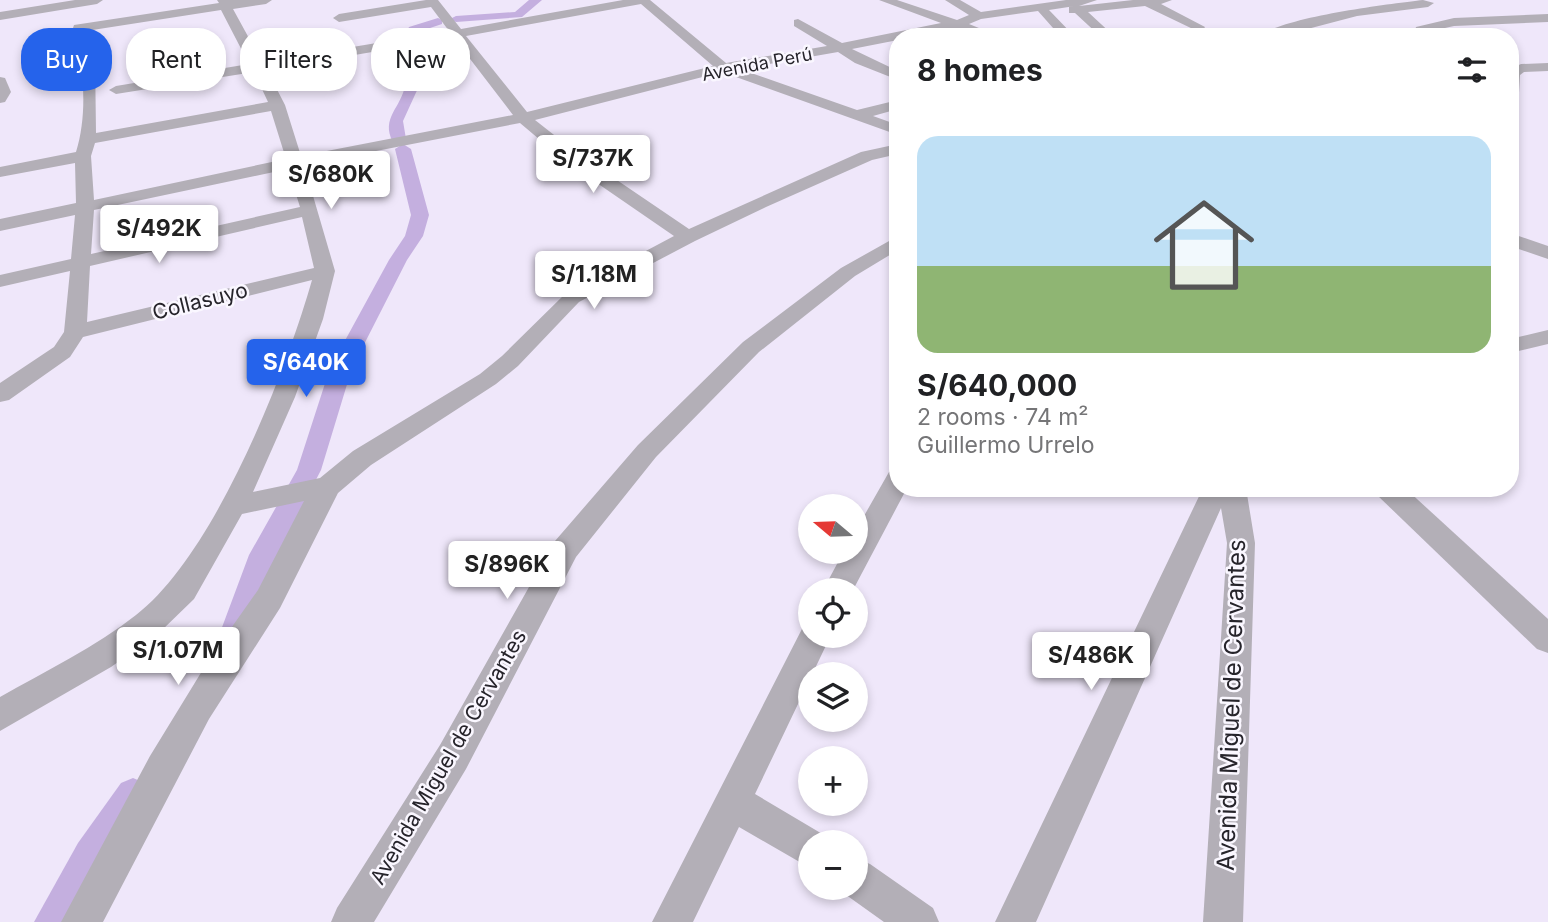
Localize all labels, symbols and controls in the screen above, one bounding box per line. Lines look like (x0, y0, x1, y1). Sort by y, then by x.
chip: Buy (21, 28, 112, 91)
chip: Rent (126, 28, 226, 91)
chip: Filters (240, 28, 357, 91)
chip: New (371, 28, 470, 91)
street label: Avenida Perú (700, 43, 814, 85)
icon: filters (1453, 51, 1491, 89)
text: 8 homes (917, 52, 1043, 88)
pin: S/737K (536, 136, 650, 195)
text: S/737K (552, 144, 634, 172)
pin: S/680K (274, 152, 388, 211)
text: S/680K (288, 160, 374, 188)
icon: home (1141, 182, 1267, 308)
pin: S/492K (102, 205, 216, 265)
text: S/492K (116, 214, 202, 242)
pin: S/1.18M (529, 252, 659, 311)
text: S/1.18M (551, 260, 637, 288)
street label: Collasuyo (150, 277, 250, 325)
pin: S/640K (249, 340, 363, 399)
text: S/640K (263, 348, 349, 376)
text: S/640,000 (917, 367, 1077, 403)
text: 2 rooms · 74 m² (917, 403, 1089, 431)
text: Guillermo Urrelo (917, 431, 1095, 459)
north arrow (798, 494, 868, 564)
map controls (798, 494, 868, 900)
street label: Avenida Miguel de Cervantes (1211, 539, 1251, 871)
pin: S/896K (450, 542, 564, 601)
text: S/896K (464, 550, 550, 578)
button: locate (798, 578, 868, 648)
street label: Avenida Miguel de Cervantes (365, 625, 531, 889)
pin: S/1.07M (113, 628, 243, 687)
pin: S/486K (1034, 632, 1148, 692)
text: S/1.07M (133, 636, 223, 664)
text: S/486K (1048, 641, 1134, 669)
button: layers (798, 662, 868, 732)
button: + (798, 746, 868, 816)
button: − (798, 830, 868, 900)

